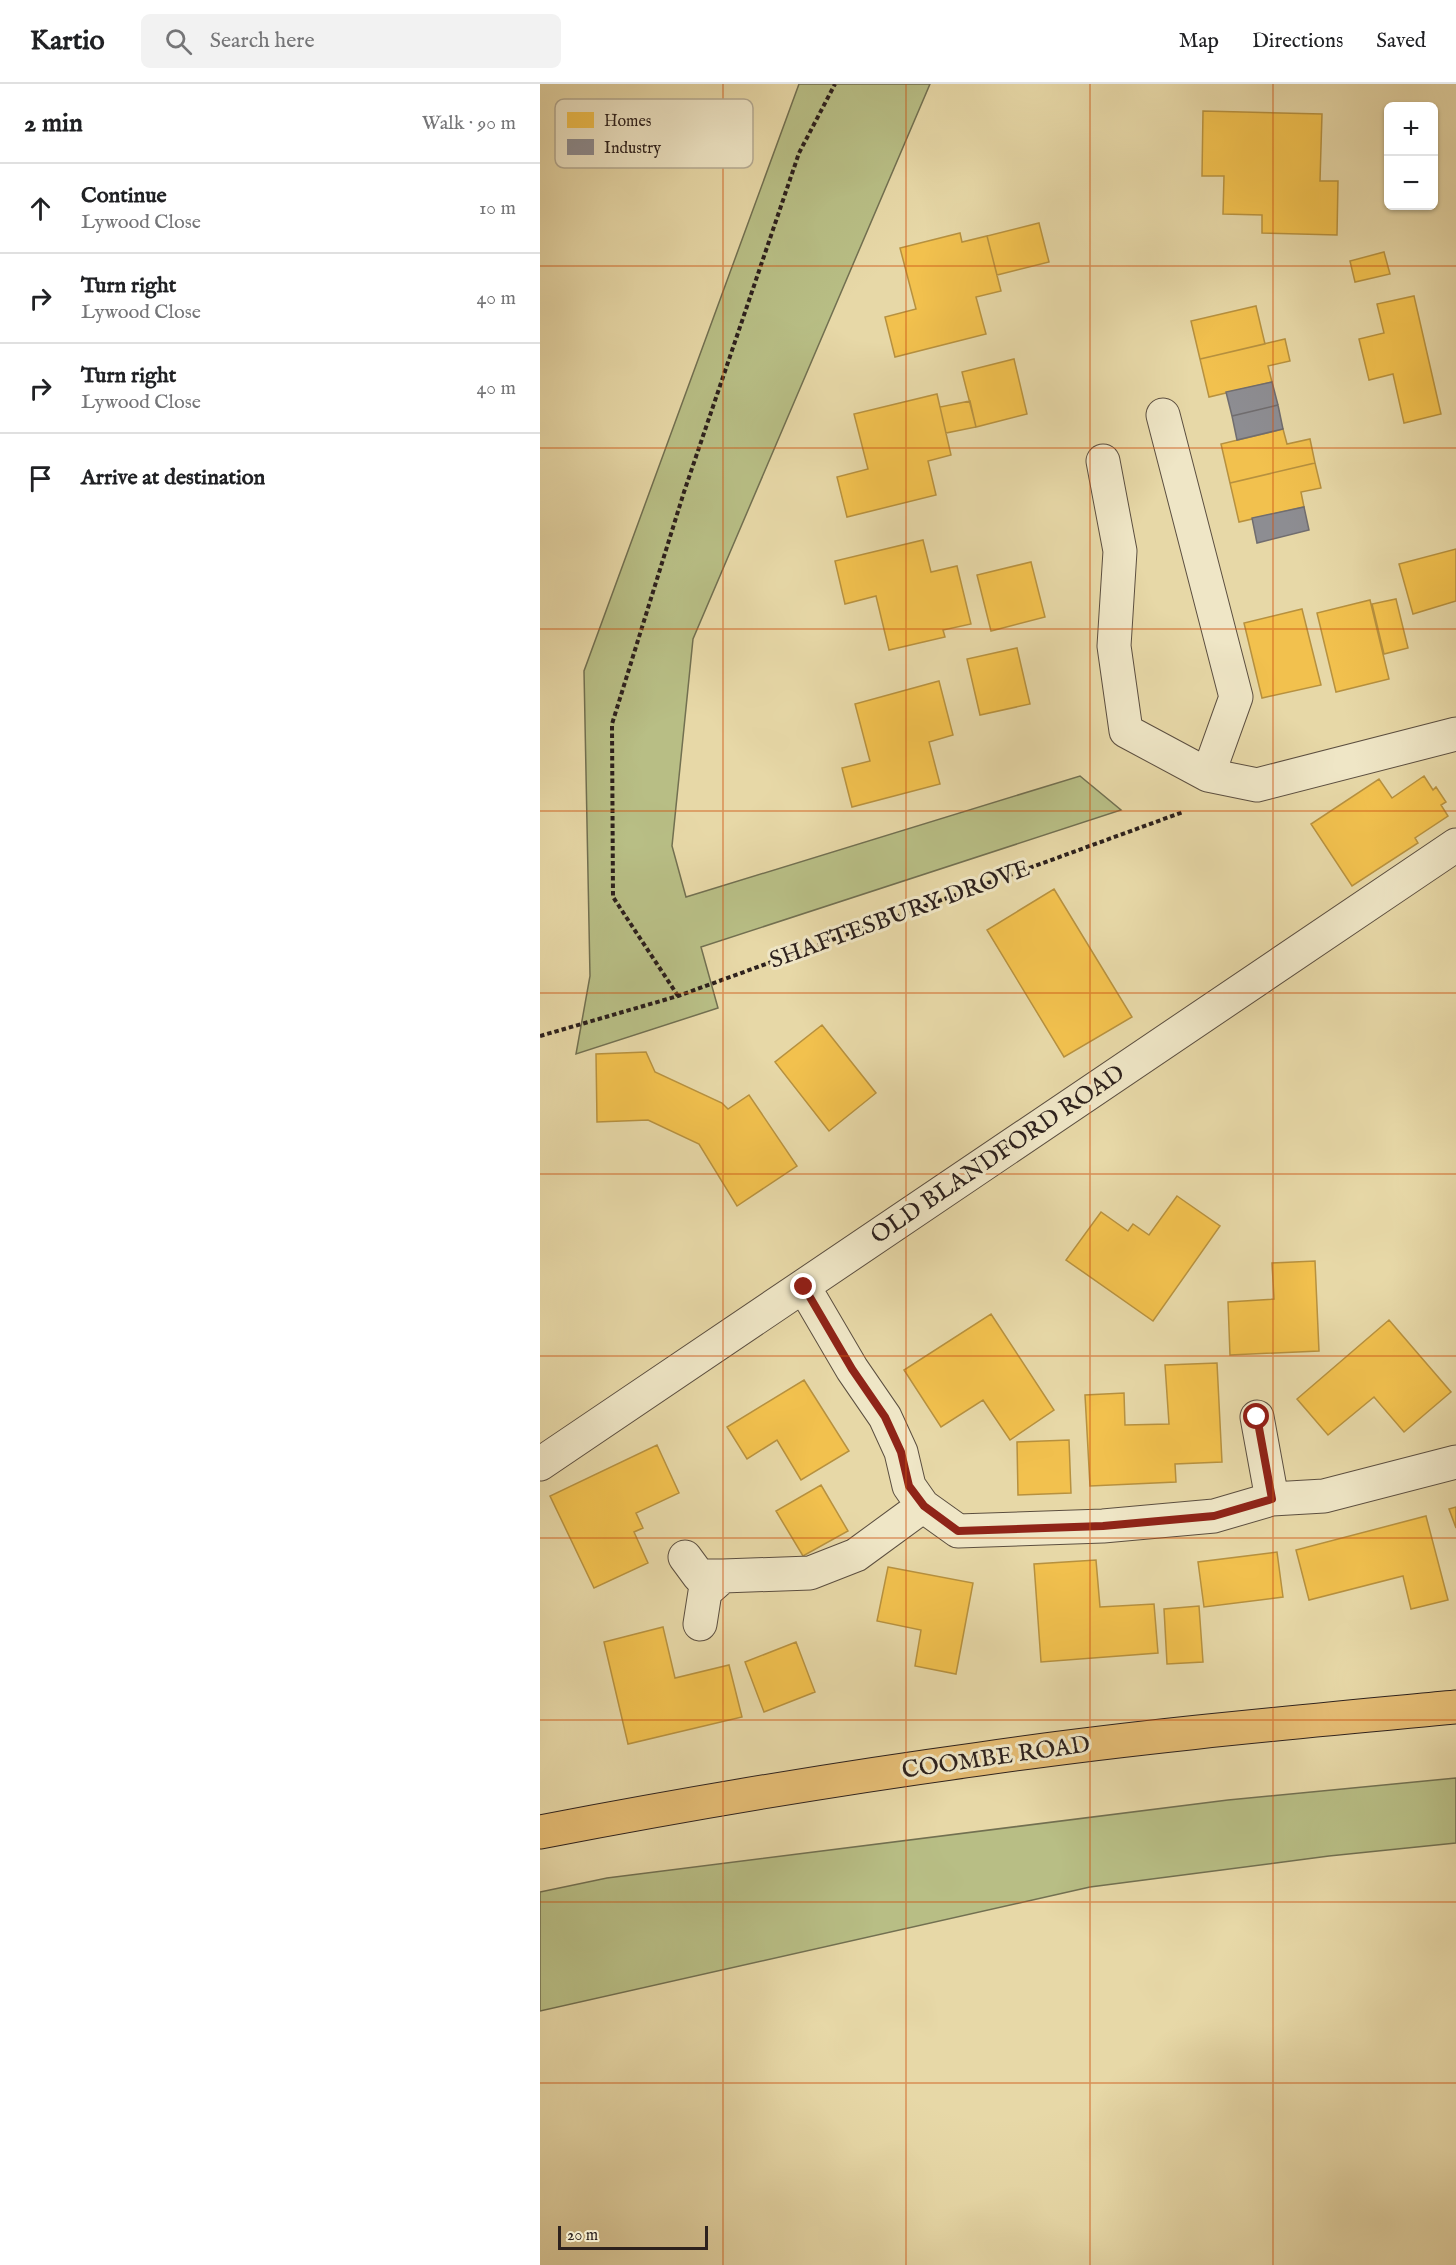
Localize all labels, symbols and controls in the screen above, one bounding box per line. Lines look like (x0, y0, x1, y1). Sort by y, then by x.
search box (141, 14, 561, 68)
text: Kartio (30, 24, 105, 59)
icon: search (162, 25, 195, 58)
text: Search here (210, 27, 315, 55)
text: Map (1179, 28, 1219, 55)
text: Directions (1252, 28, 1343, 55)
text: Saved (1376, 28, 1426, 55)
legend (555, 99, 753, 168)
map controls (1384, 102, 1438, 210)
button: + (1384, 102, 1438, 156)
text: 2 min (24, 107, 83, 140)
text: Walk · 90 m (422, 111, 516, 136)
text: Homes (604, 112, 652, 132)
text: Industry (604, 139, 661, 159)
button: − (1384, 156, 1438, 210)
text: Continue (81, 182, 167, 210)
icon: ahead (24, 192, 57, 225)
text: 10 m (479, 196, 516, 221)
text: Lywood Close (81, 210, 201, 235)
text: Turn right (81, 272, 176, 300)
icon: right (24, 282, 57, 315)
text: 40 m (477, 286, 516, 311)
text: Lywood Close (81, 300, 201, 325)
text: Turn right (81, 362, 176, 390)
icon: right (24, 372, 57, 405)
text: 40 m (477, 376, 516, 401)
text: Lywood Close (81, 390, 201, 415)
icon: arrive (24, 462, 57, 495)
text: Arrive at destination (81, 464, 265, 492)
street label: SHAFTESBURY DROVE (765, 853, 1035, 977)
street label: OLD BLANDFORD ROAD (865, 1058, 1131, 1252)
route end (790, 1273, 816, 1299)
route start (1243, 1403, 1269, 1429)
street label: COOMBE ROAD (900, 1729, 1092, 1787)
scale bar (558, 2223, 708, 2250)
text: 20 m (567, 2226, 598, 2246)

